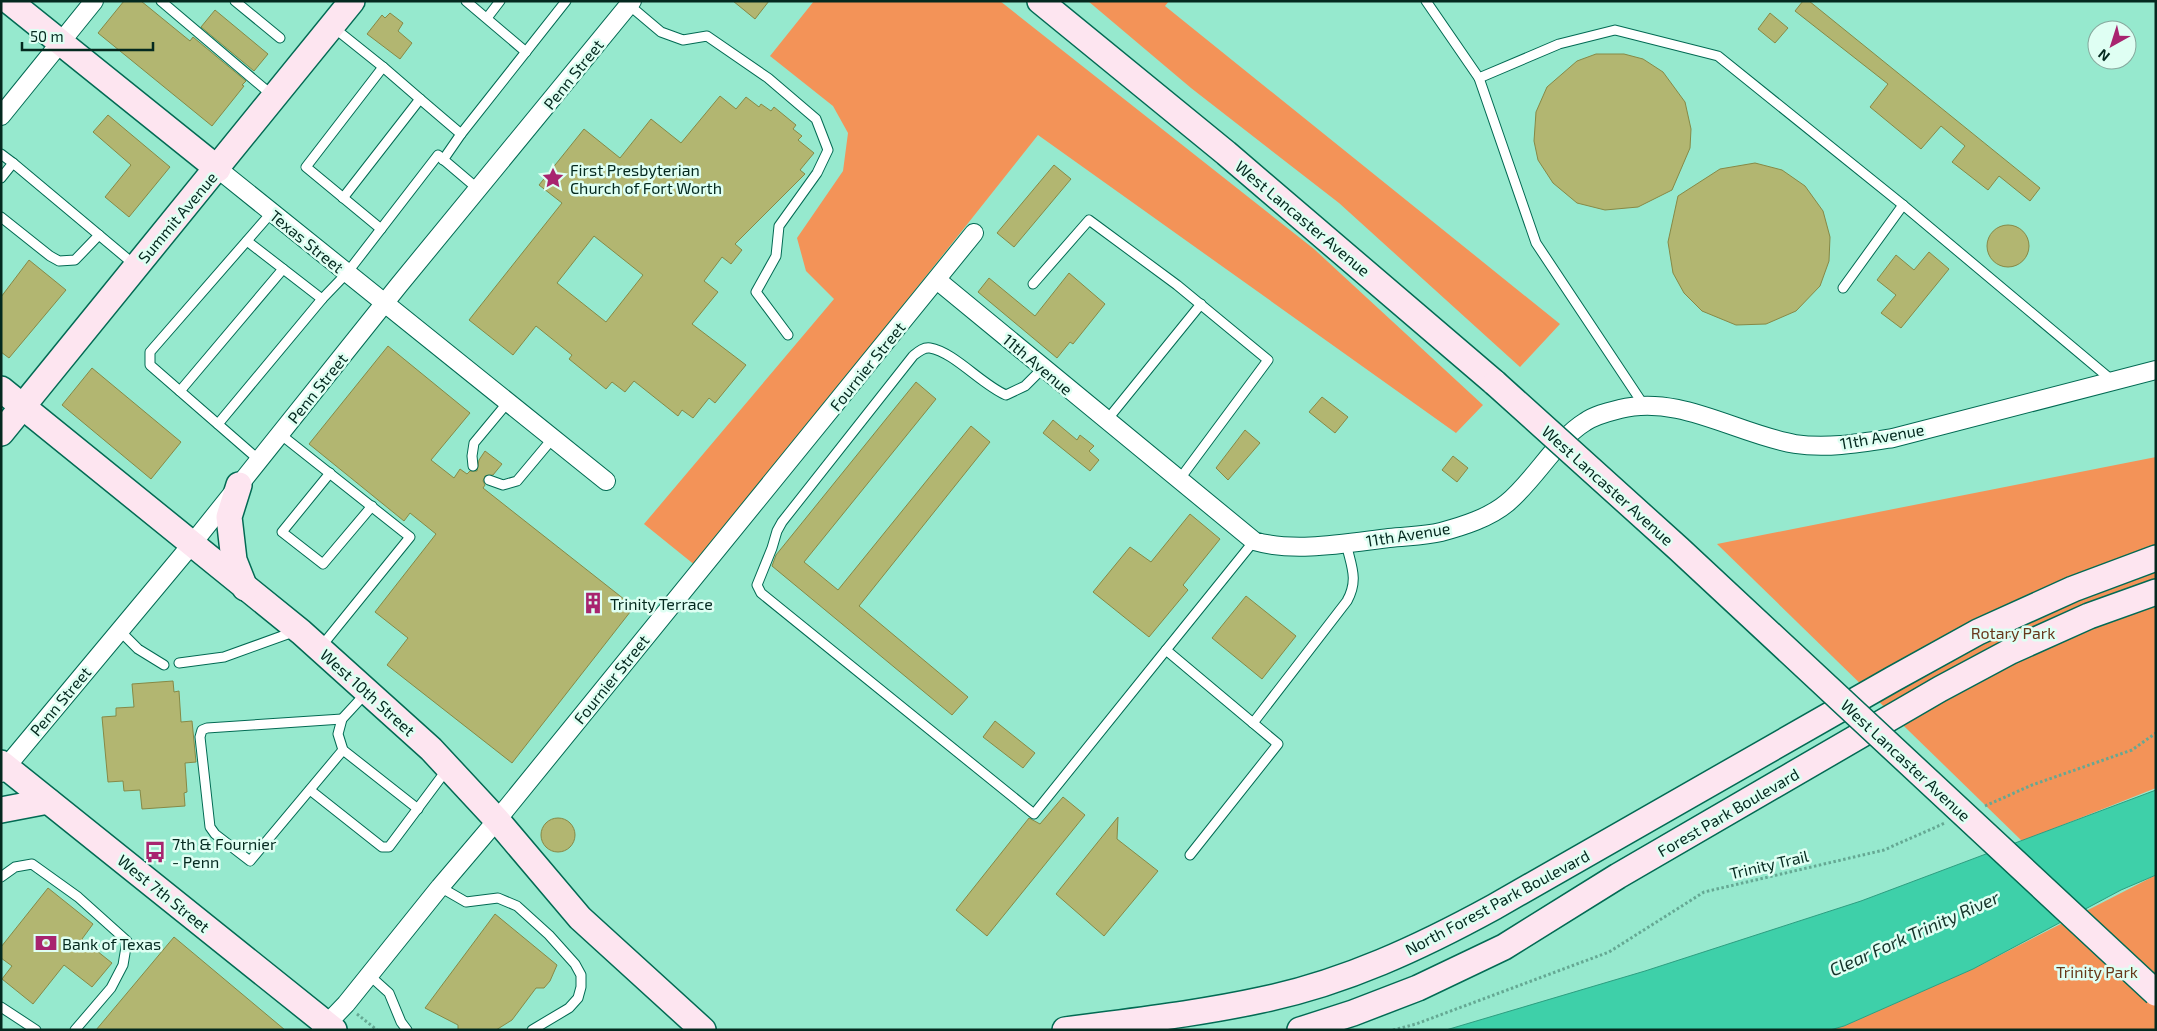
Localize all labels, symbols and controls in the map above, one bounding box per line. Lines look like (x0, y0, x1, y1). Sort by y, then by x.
scale bar (22, 20, 154, 52)
north arrow (2087, 20, 2137, 70)
text: 50 m (30, 27, 64, 45)
street label: Penn Street (539, 35, 607, 113)
text: N (2094, 46, 2113, 65)
street label: West Lancaster Avenue (1232, 156, 1374, 280)
place label: First Presbyterian Church of Fort Worth (570, 160, 722, 197)
place icon: First Presbyterian Church of Fort Worth (540, 165, 566, 191)
street label: Summit Avenue (133, 168, 221, 266)
street label: Texas Street (266, 205, 348, 277)
street label: Fournier Street (825, 318, 909, 414)
street label: 11th Avenue (999, 329, 1077, 399)
street label: Penn Street (283, 349, 351, 427)
street label: 11th Avenue (1839, 419, 1925, 453)
street label: West Lancaster Avenue (1539, 421, 1677, 549)
street label: 11th Avenue (1365, 518, 1451, 550)
building icon: Trinity Terrace (580, 590, 606, 616)
place label: Trinity Terrace (610, 594, 713, 613)
park label: Rotary Park (1971, 623, 2055, 642)
street label: Fournier Street (569, 631, 653, 727)
street label: West 10th Street (317, 645, 419, 739)
street label: Penn Street (26, 663, 94, 739)
street label: West Lancaster Avenue (1837, 695, 1975, 825)
street label: Forest Park Boulevard (1654, 764, 1802, 860)
place label: 7th & Fournier - Penn (172, 834, 277, 871)
bus stop icon: 7th & Fournier - Penn (142, 839, 168, 865)
street label: North Forest Park Boulevard (1402, 845, 1592, 959)
street label: Trinity Trail (1728, 846, 1811, 882)
street label: West 7th Street (114, 850, 214, 936)
water label: Clear Fork Trinity River (1826, 885, 2003, 980)
bank icon: Bank of Texas (33, 930, 59, 956)
place label: Bank of Texas (62, 934, 161, 953)
park label: Trinity Park (2056, 962, 2138, 981)

